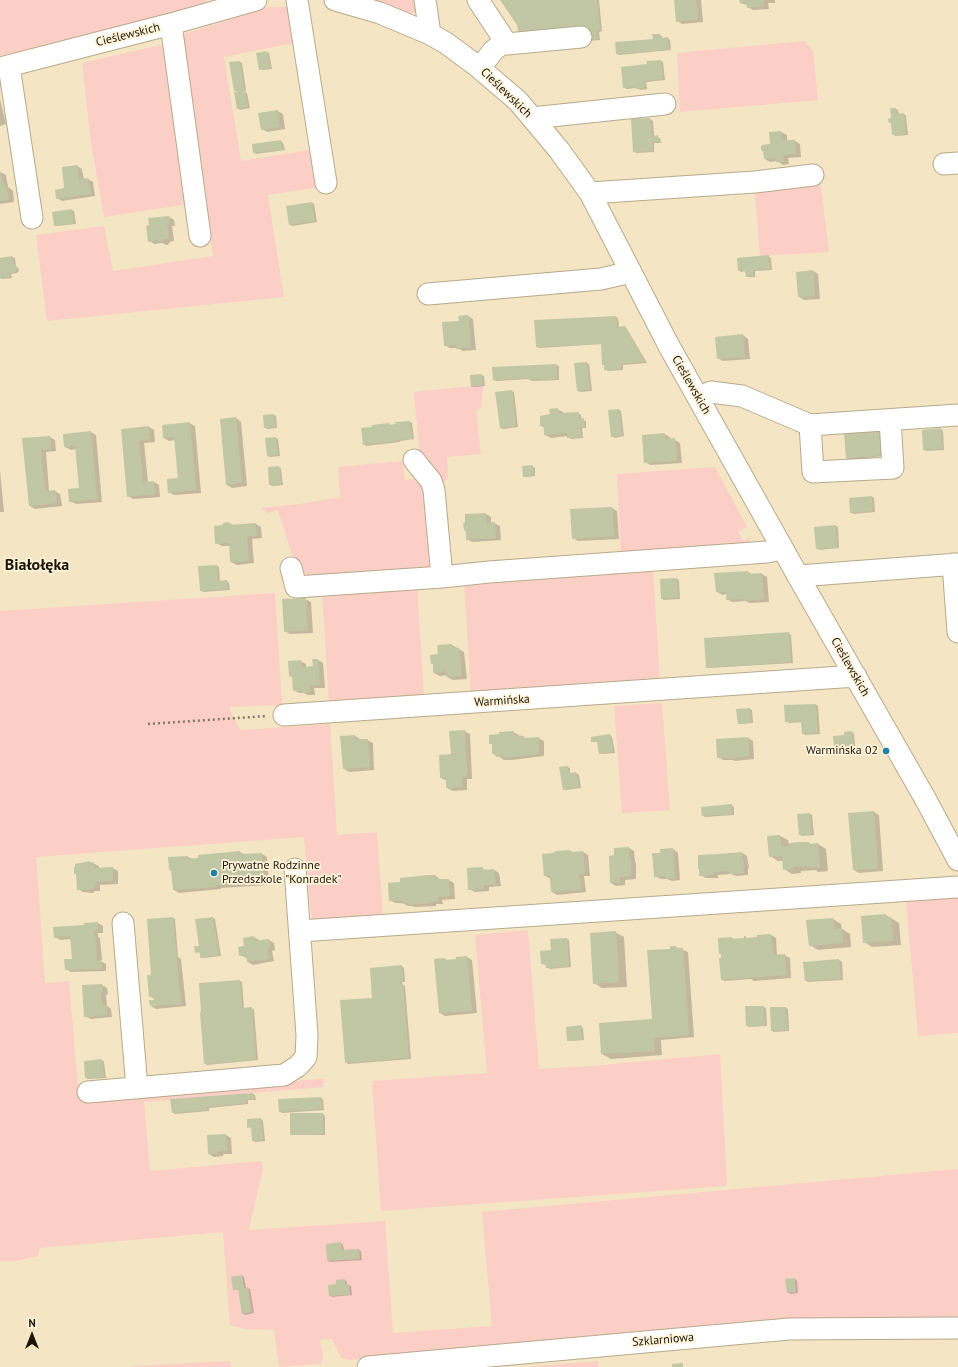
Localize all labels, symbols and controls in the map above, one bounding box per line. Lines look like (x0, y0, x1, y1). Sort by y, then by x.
street label: Cieślewskich (94, 20, 162, 50)
street label: Cieślewskich (477, 65, 535, 121)
street label: Cieślewskich (668, 353, 714, 417)
district label: Białołęka (5, 555, 69, 575)
street label: Cieślewskich (827, 635, 873, 699)
street label: Warmińska (474, 692, 530, 710)
place label: Warmińska 02 (806, 744, 878, 758)
marker: Warmińska 02 (881, 746, 891, 756)
place label: Prywatne Rodzinne Przedszkole "Konradek" (222, 859, 341, 887)
marker: Prywatne Rodzinne Przedszkole "Konradek" (209, 868, 219, 878)
north arrow (12, 1315, 52, 1355)
text: N (28, 1316, 36, 1330)
street label: Szklarniowa (632, 1330, 694, 1350)

